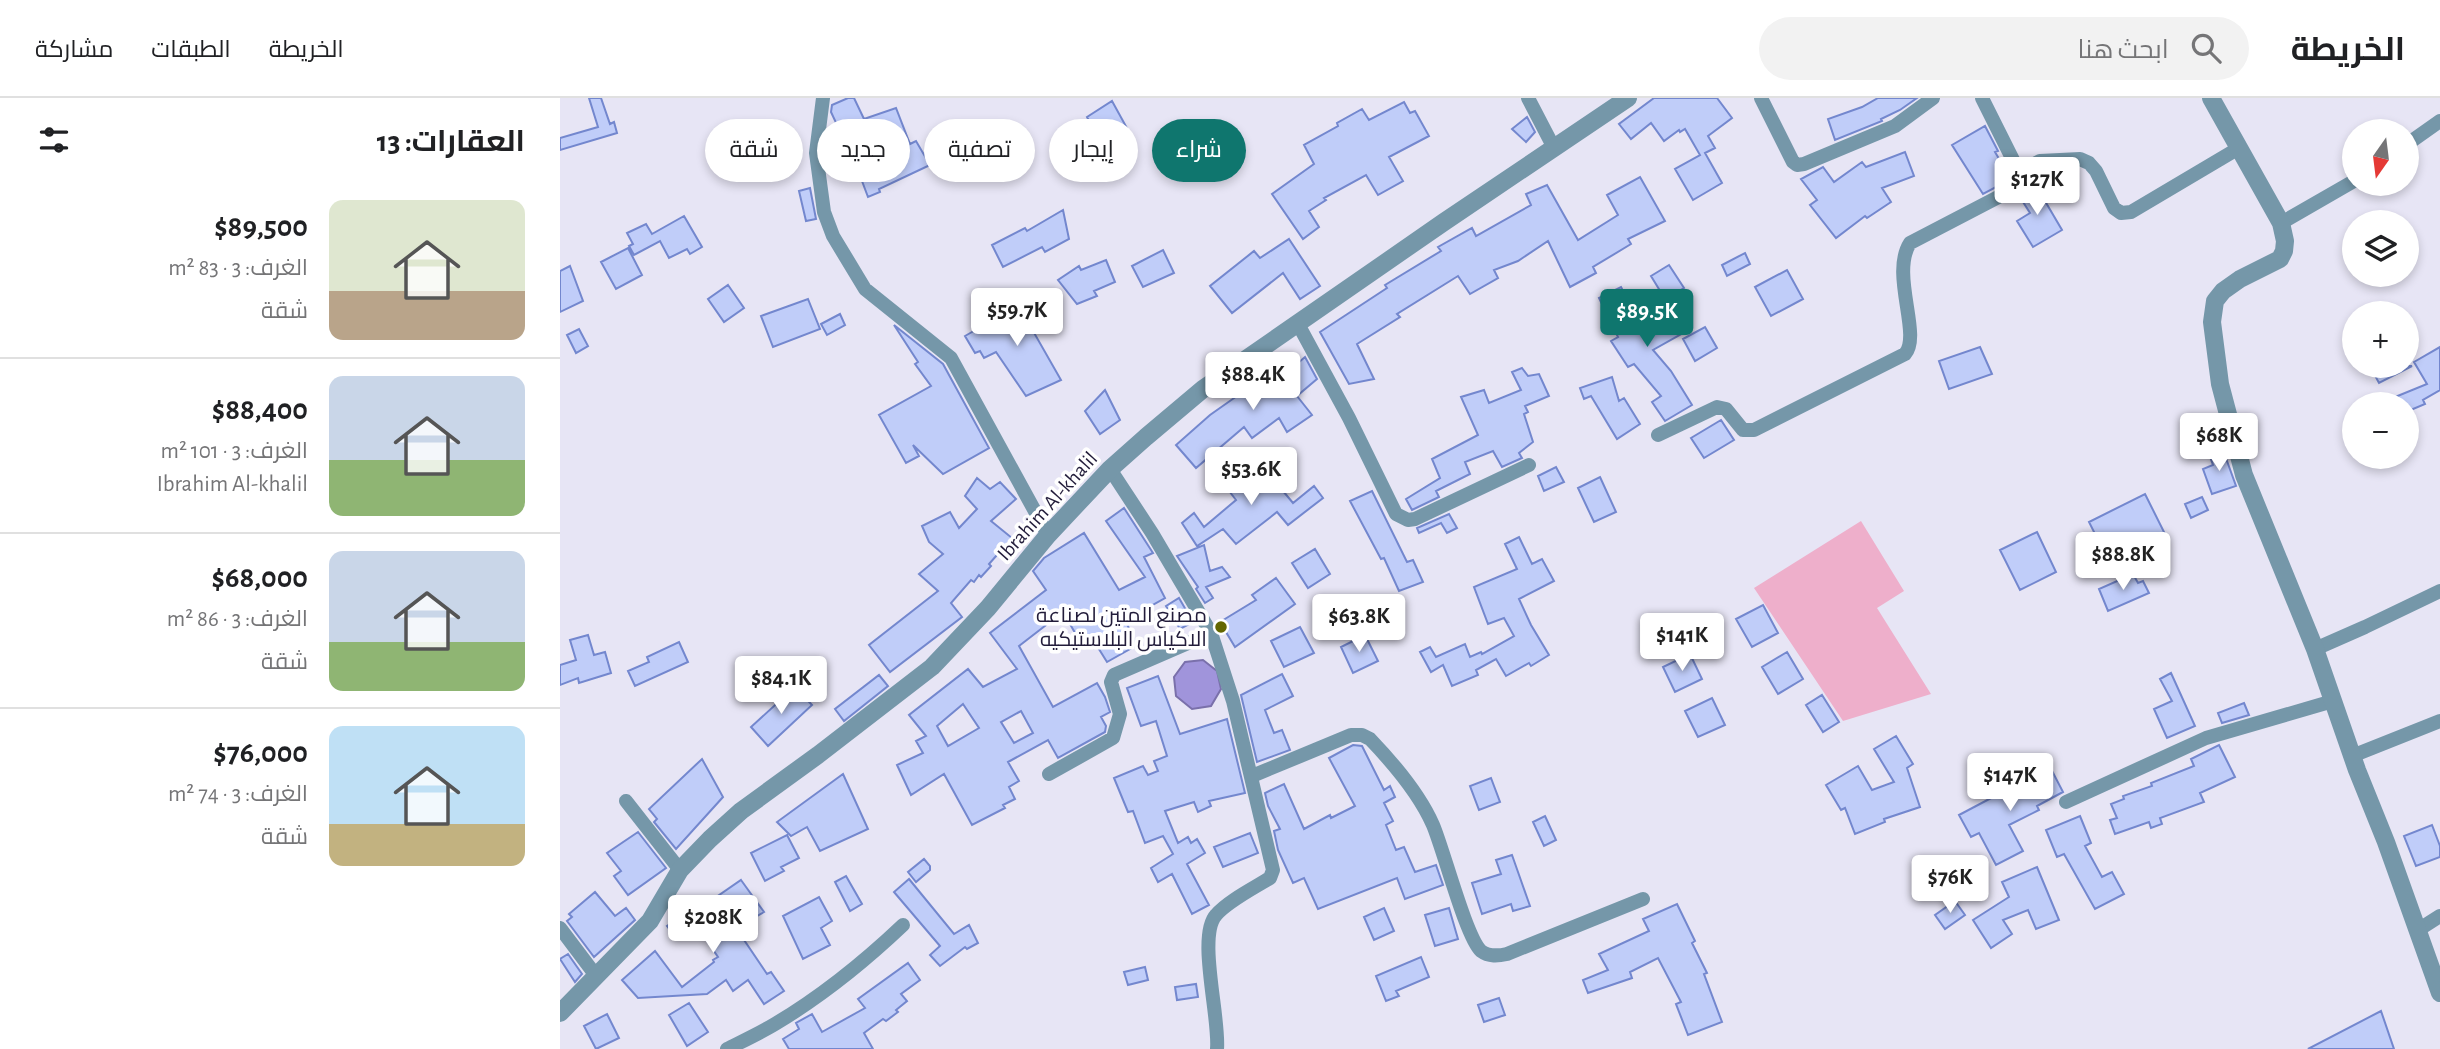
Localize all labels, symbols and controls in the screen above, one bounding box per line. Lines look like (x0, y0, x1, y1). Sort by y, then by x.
search box (1759, 17, 2249, 80)
icon: search (2187, 29, 2225, 67)
text: الخريطة (2291, 34, 2405, 67)
text: ابحث هنا (2077, 37, 2169, 63)
text: مشاركة (35, 38, 113, 62)
text: الطبقات (151, 38, 231, 62)
text: الخريطة (269, 38, 344, 62)
chip: شقة (705, 119, 803, 182)
chip: جديد (817, 119, 910, 182)
chip: تصفية (924, 119, 1035, 182)
chip: إيجار (1049, 119, 1138, 182)
chip: شراء (1152, 119, 1246, 182)
north arrow (2342, 119, 2418, 196)
map controls (2342, 119, 2419, 469)
icon: filters (35, 121, 73, 159)
text: العقارات: 13 (377, 127, 525, 157)
pin: $127K (1988, 158, 2086, 217)
text: $127K (2011, 168, 2063, 191)
button: layers (2342, 210, 2419, 287)
text: $89,500 (214, 212, 308, 242)
icon: home (385, 228, 469, 312)
text: الغرف: 3 · 83 m² (168, 257, 308, 280)
pin: $59.7K (960, 288, 1074, 348)
pin: $89.5K (1590, 289, 1704, 349)
text: $59.7K (987, 299, 1047, 322)
text: شقة (261, 300, 308, 323)
text: $89.5K (1616, 300, 1678, 323)
button: + (2342, 301, 2419, 378)
pin: $88.4K (1196, 352, 1310, 412)
text: $88.4K (1221, 363, 1285, 386)
button: − (2342, 392, 2419, 469)
text: $88,400 (212, 395, 308, 425)
icon: home (385, 404, 469, 488)
pin: $68K (2178, 414, 2260, 473)
text: $68K (2196, 424, 2242, 447)
text: الغرف: 3 · 101 m² (161, 440, 308, 463)
street label: Ibrahim Al-khalil (993, 448, 1101, 565)
pin: $53.6K (1194, 448, 1308, 507)
text: $53.6K (1221, 458, 1281, 481)
text: Ibrahim Al-khalil (157, 473, 308, 496)
pin: $88.8K (2066, 532, 2180, 592)
text: $88.8K (2091, 543, 2155, 566)
text: $68,000 (211, 563, 308, 593)
icon: home (385, 579, 469, 663)
pin: $63.8K (1302, 594, 1416, 654)
place label: مصنع المتين لصناعة الاكياس البلاستيكيه (1036, 605, 1207, 652)
text: $63.8K (1328, 605, 1390, 628)
text: الغرف: 3 · 86 m² (167, 608, 308, 631)
pin: $141K (1633, 614, 1731, 673)
marker: مصنع المتين لصناعة الاكياس البلاستيكيه (1213, 619, 1229, 635)
text: $141K (1656, 624, 1708, 647)
text: شقة (261, 651, 308, 674)
pin: $84.1K (724, 656, 838, 716)
text: $84.1K (751, 667, 811, 690)
text: $76,000 (213, 738, 308, 768)
icon: home (385, 754, 469, 838)
pin: $147K (1961, 754, 2059, 813)
text: $147K (1983, 764, 2037, 787)
text: الغرف: 3 · 74 m² (168, 783, 308, 806)
text: شقة (261, 826, 308, 849)
pin: $76K (1909, 856, 1991, 915)
text: $76K (1928, 866, 1972, 889)
pin: $208K (664, 896, 762, 955)
text: $208K (684, 906, 742, 929)

